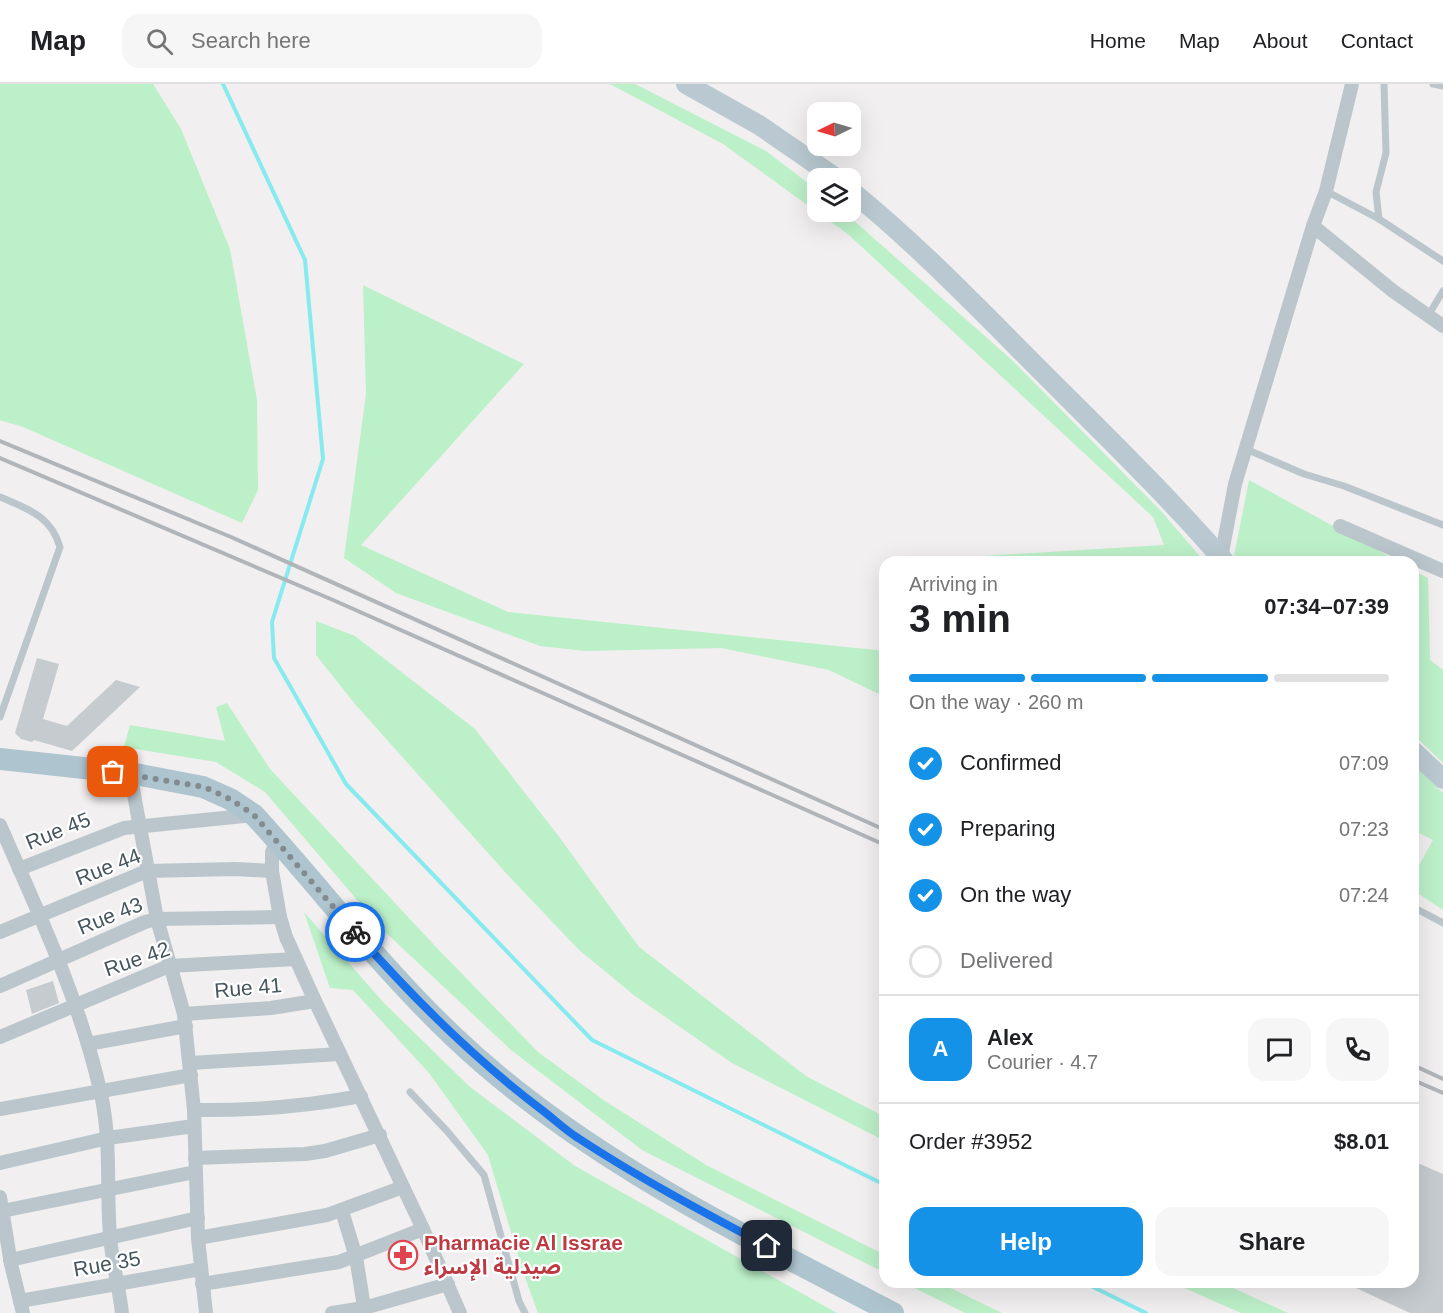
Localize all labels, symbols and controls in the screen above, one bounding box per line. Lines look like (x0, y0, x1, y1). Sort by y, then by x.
search box (122, 14, 542, 68)
text: Map (30, 25, 86, 56)
icon: search (143, 25, 176, 58)
text: Search here (191, 28, 311, 53)
text: Home (1090, 29, 1146, 52)
text: Map (1179, 29, 1220, 52)
text: About (1253, 29, 1308, 52)
text: Contact (1341, 29, 1413, 52)
north arrow (807, 102, 861, 156)
map controls (807, 102, 861, 222)
button: layers (807, 168, 861, 222)
text: Arriving in (909, 573, 998, 595)
text: 07:34–07:39 (1264, 594, 1389, 619)
text: 3 min (909, 597, 1011, 640)
text: On the way · 260 m (909, 691, 1084, 713)
pin (87, 746, 138, 797)
icon: check (909, 747, 942, 780)
text: Confirmed (960, 750, 1061, 775)
text: 07:09 (1339, 752, 1389, 774)
icon: bag (96, 755, 129, 788)
street label: Rue 45 (22, 807, 94, 854)
icon: check (909, 813, 942, 846)
text: Preparing (960, 816, 1055, 841)
text: 07:23 (1339, 818, 1389, 840)
street label: Rue 44 (72, 844, 144, 889)
icon: check (909, 879, 942, 912)
text: On the way (960, 882, 1071, 907)
text: 07:24 (1339, 884, 1389, 906)
street label: Rue 43 (74, 892, 146, 939)
courier (325, 902, 385, 962)
icon: bike (339, 916, 372, 949)
street label: Rue 42 (101, 937, 173, 980)
text: Delivered (960, 948, 1053, 973)
street label: Rue 41 (213, 973, 283, 1002)
button: chat (1248, 1018, 1311, 1081)
button: phone (1326, 1018, 1389, 1081)
text: Alex (987, 1025, 1033, 1050)
text: A (933, 1036, 948, 1061)
text: Courier · 4.7 (987, 1051, 1098, 1073)
text: Order #3952 (909, 1129, 1033, 1154)
text: $8.01 (1334, 1129, 1389, 1154)
button: Help (909, 1207, 1143, 1276)
button: Share (1155, 1207, 1389, 1276)
pin (741, 1220, 792, 1271)
icon: home (750, 1229, 783, 1262)
place label: Pharmacie Al Issrae صيدلية الإسراء (424, 1231, 623, 1281)
pharmacy icon: Pharmacie Al Issrae صيدلية الإسراء (387, 1239, 419, 1271)
street label: Rue 35 (72, 1246, 142, 1281)

